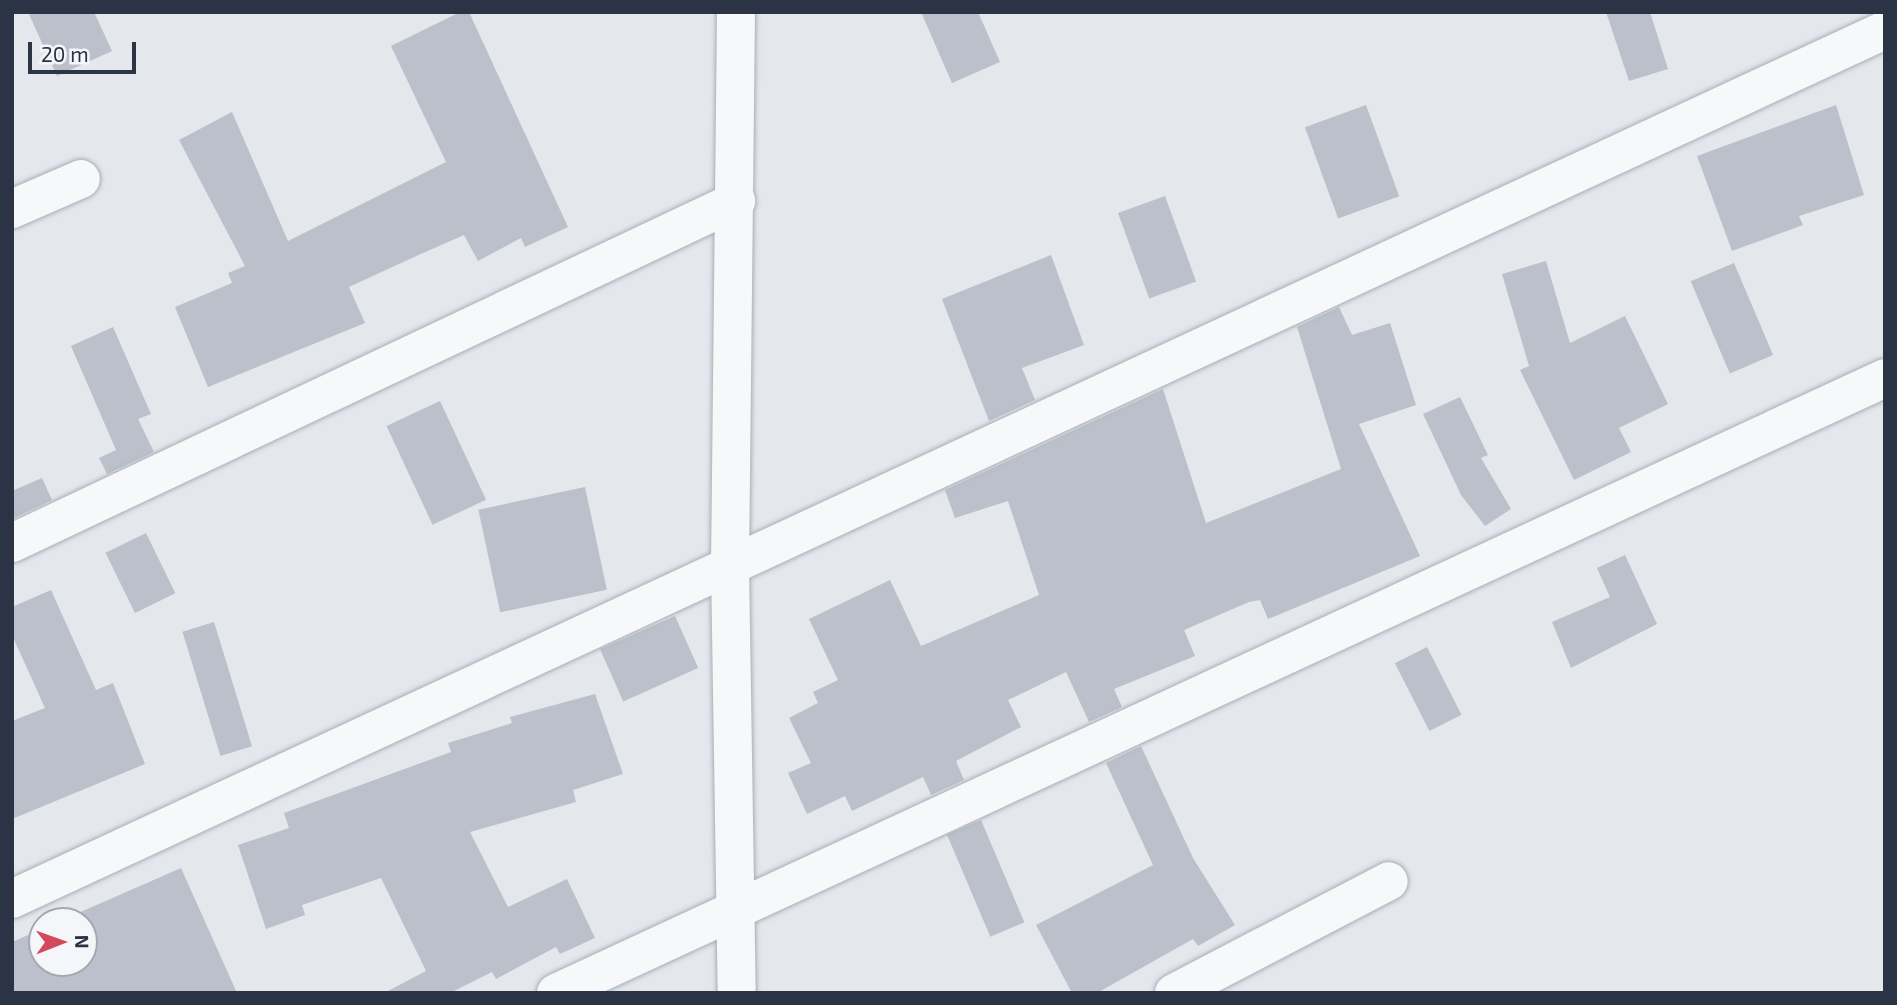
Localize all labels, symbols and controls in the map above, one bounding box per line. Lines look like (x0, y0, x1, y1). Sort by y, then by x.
scale bar (32, 28, 140, 72)
text: 20 m (41, 41, 89, 66)
north arrow (28, 907, 98, 977)
text: N (71, 935, 94, 949)

